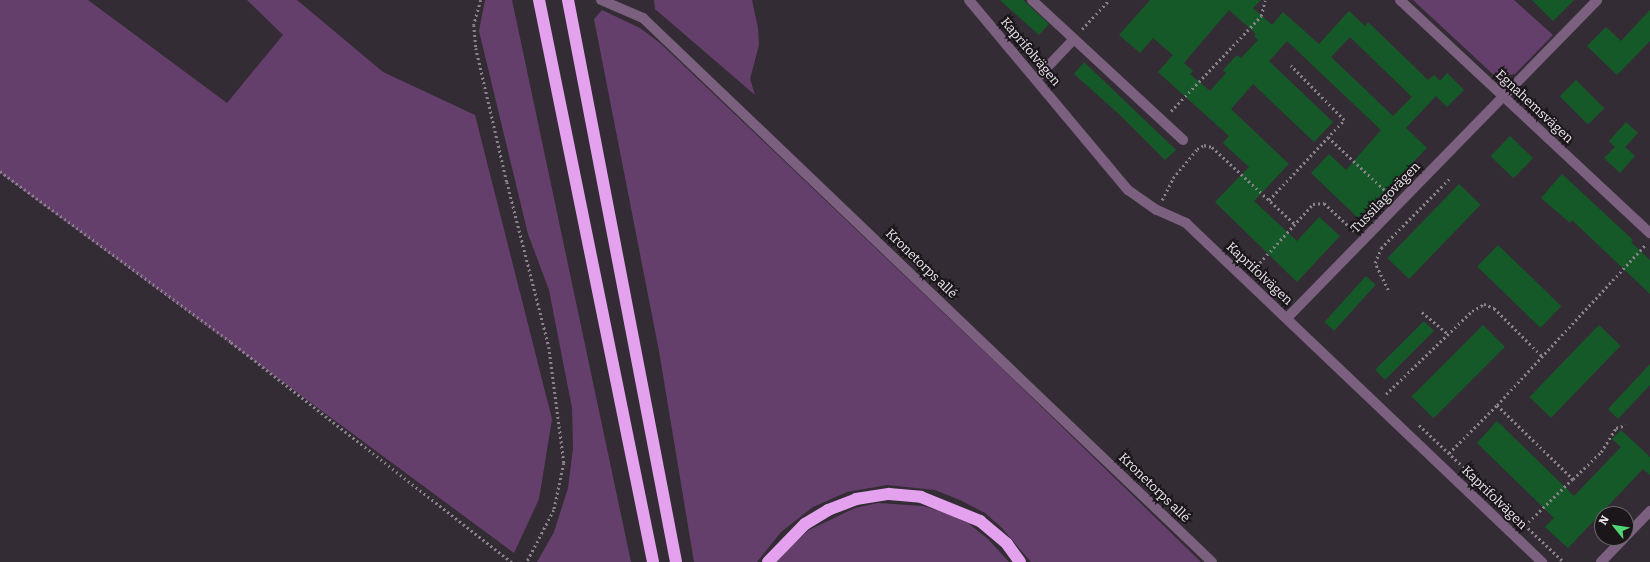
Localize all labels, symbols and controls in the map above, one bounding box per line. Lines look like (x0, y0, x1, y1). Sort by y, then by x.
street label: Kaprifolvägen (997, 15, 1063, 89)
street label: Egnahemsvägen (1492, 67, 1576, 147)
street label: Tussilagovägen (1348, 159, 1424, 237)
street label: Kronetorps allé (882, 226, 960, 302)
street label: Kaprifolvägen (1223, 239, 1295, 309)
street label: Kronetorps allé (1115, 450, 1193, 526)
street label: Kaprifolvägen (1458, 463, 1530, 533)
north arrow (1594, 506, 1634, 546)
text: N (1596, 513, 1612, 527)

